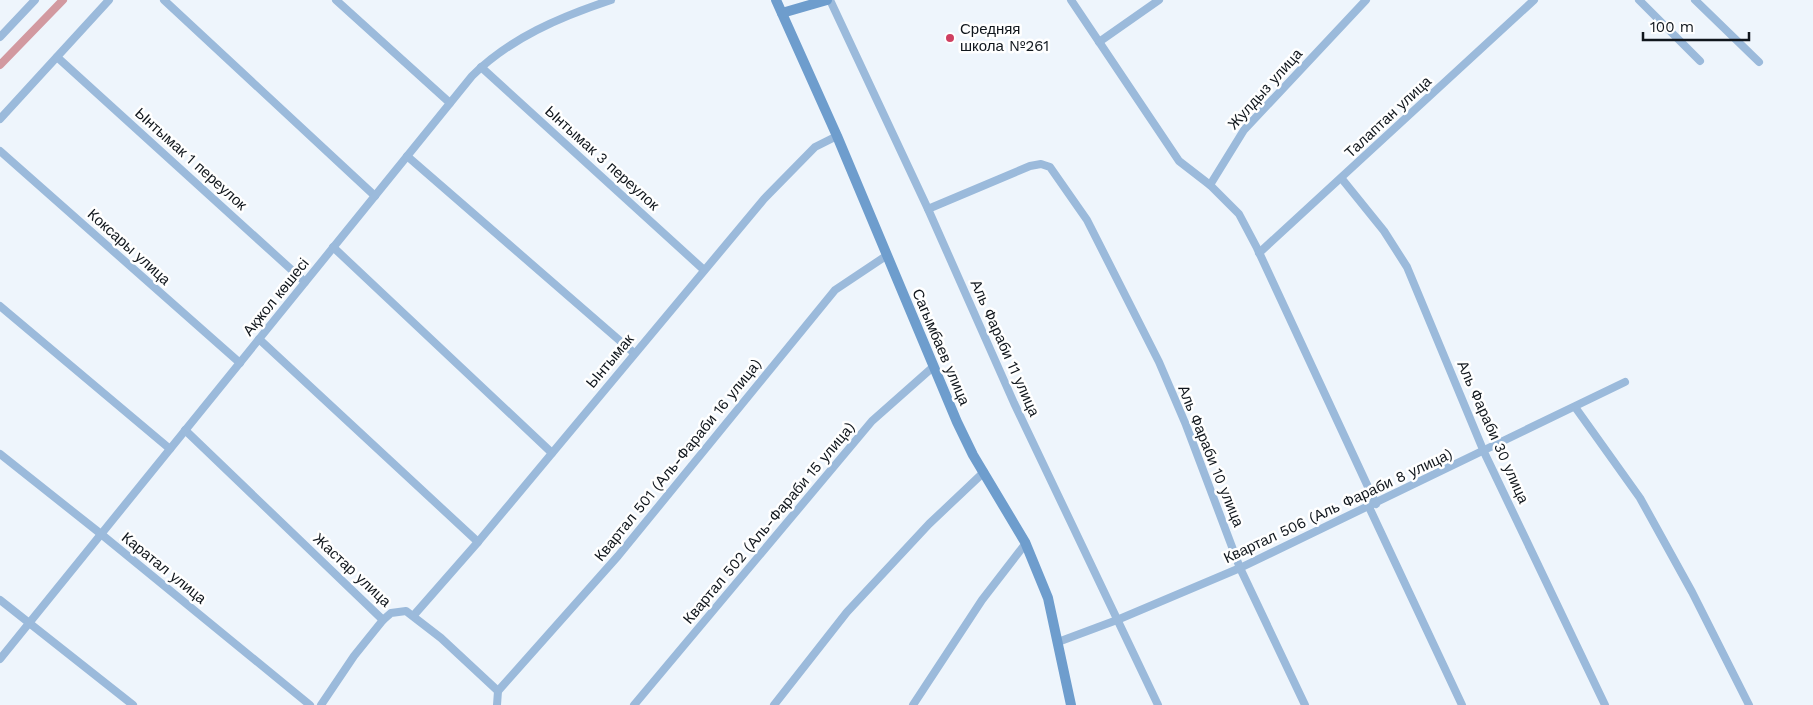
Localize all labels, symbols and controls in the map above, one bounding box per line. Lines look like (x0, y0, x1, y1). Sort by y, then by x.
scale bar (1643, 10, 1749, 42)
text: 100 m (1650, 18, 1694, 36)
place label: Средняя школа №261 (960, 20, 1049, 55)
marker: Средняя школа №261 (944, 32, 956, 44)
street label: Жулдыз улица (1224, 44, 1306, 133)
street label: Талаптан улица (1341, 72, 1435, 162)
street label: Ынтымак 3 переулок (541, 102, 663, 214)
street label: Ынтымак 1 переулок (131, 104, 251, 214)
street label: Коксары улица (84, 205, 175, 289)
street label: Ақжол көшесі (239, 255, 313, 339)
street label: Аль Фараби 11 улица (967, 277, 1044, 420)
street label: Сагымбаев улица (908, 286, 974, 409)
street label: Ынтымак (582, 330, 638, 391)
street label: Квартал 501 (Аль-Фараби 16 улица) (591, 355, 765, 565)
street label: Аль Фараби 30 улица (1453, 358, 1533, 507)
street label: Аль Фараби 10 улица (1174, 382, 1248, 530)
street label: Квартал 502 (Аль-Фараби 15 улица) (679, 419, 859, 627)
street label: Квартал 506 (Аль Фараби 8 улица) (1221, 445, 1455, 567)
street label: Каратал улица (118, 528, 210, 608)
street label: Жастар улица (309, 529, 395, 611)

